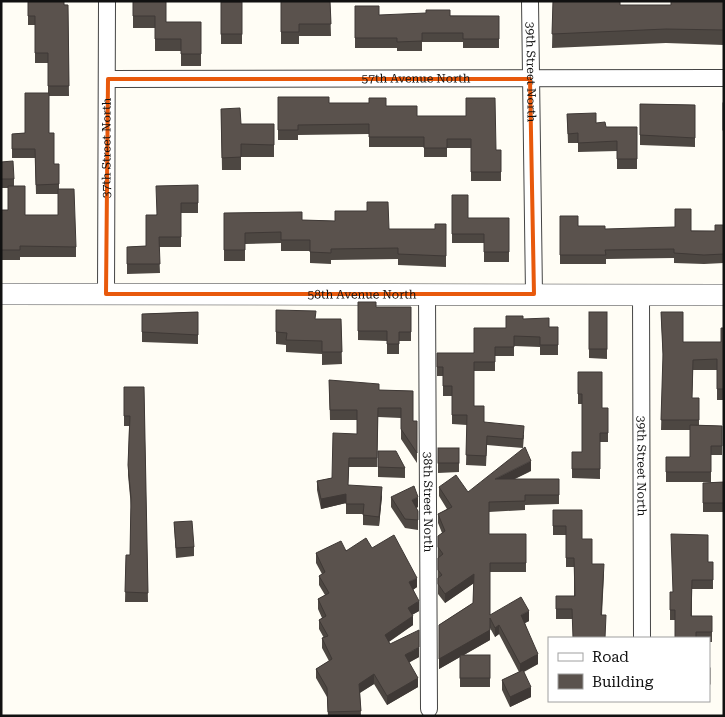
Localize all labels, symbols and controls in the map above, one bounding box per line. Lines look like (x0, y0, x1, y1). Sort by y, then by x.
street label: 39th Street North (523, 22, 539, 123)
street label: 57th Avenue North (361, 71, 471, 86)
street label: 37th Street North (99, 97, 114, 198)
street label: 58th Avenue North (307, 287, 417, 302)
street label: 39th Street North (634, 416, 649, 517)
street label: 38th Street North (421, 452, 435, 553)
legend (548, 637, 710, 702)
text: Road (592, 648, 629, 666)
text: Building (592, 673, 654, 691)

